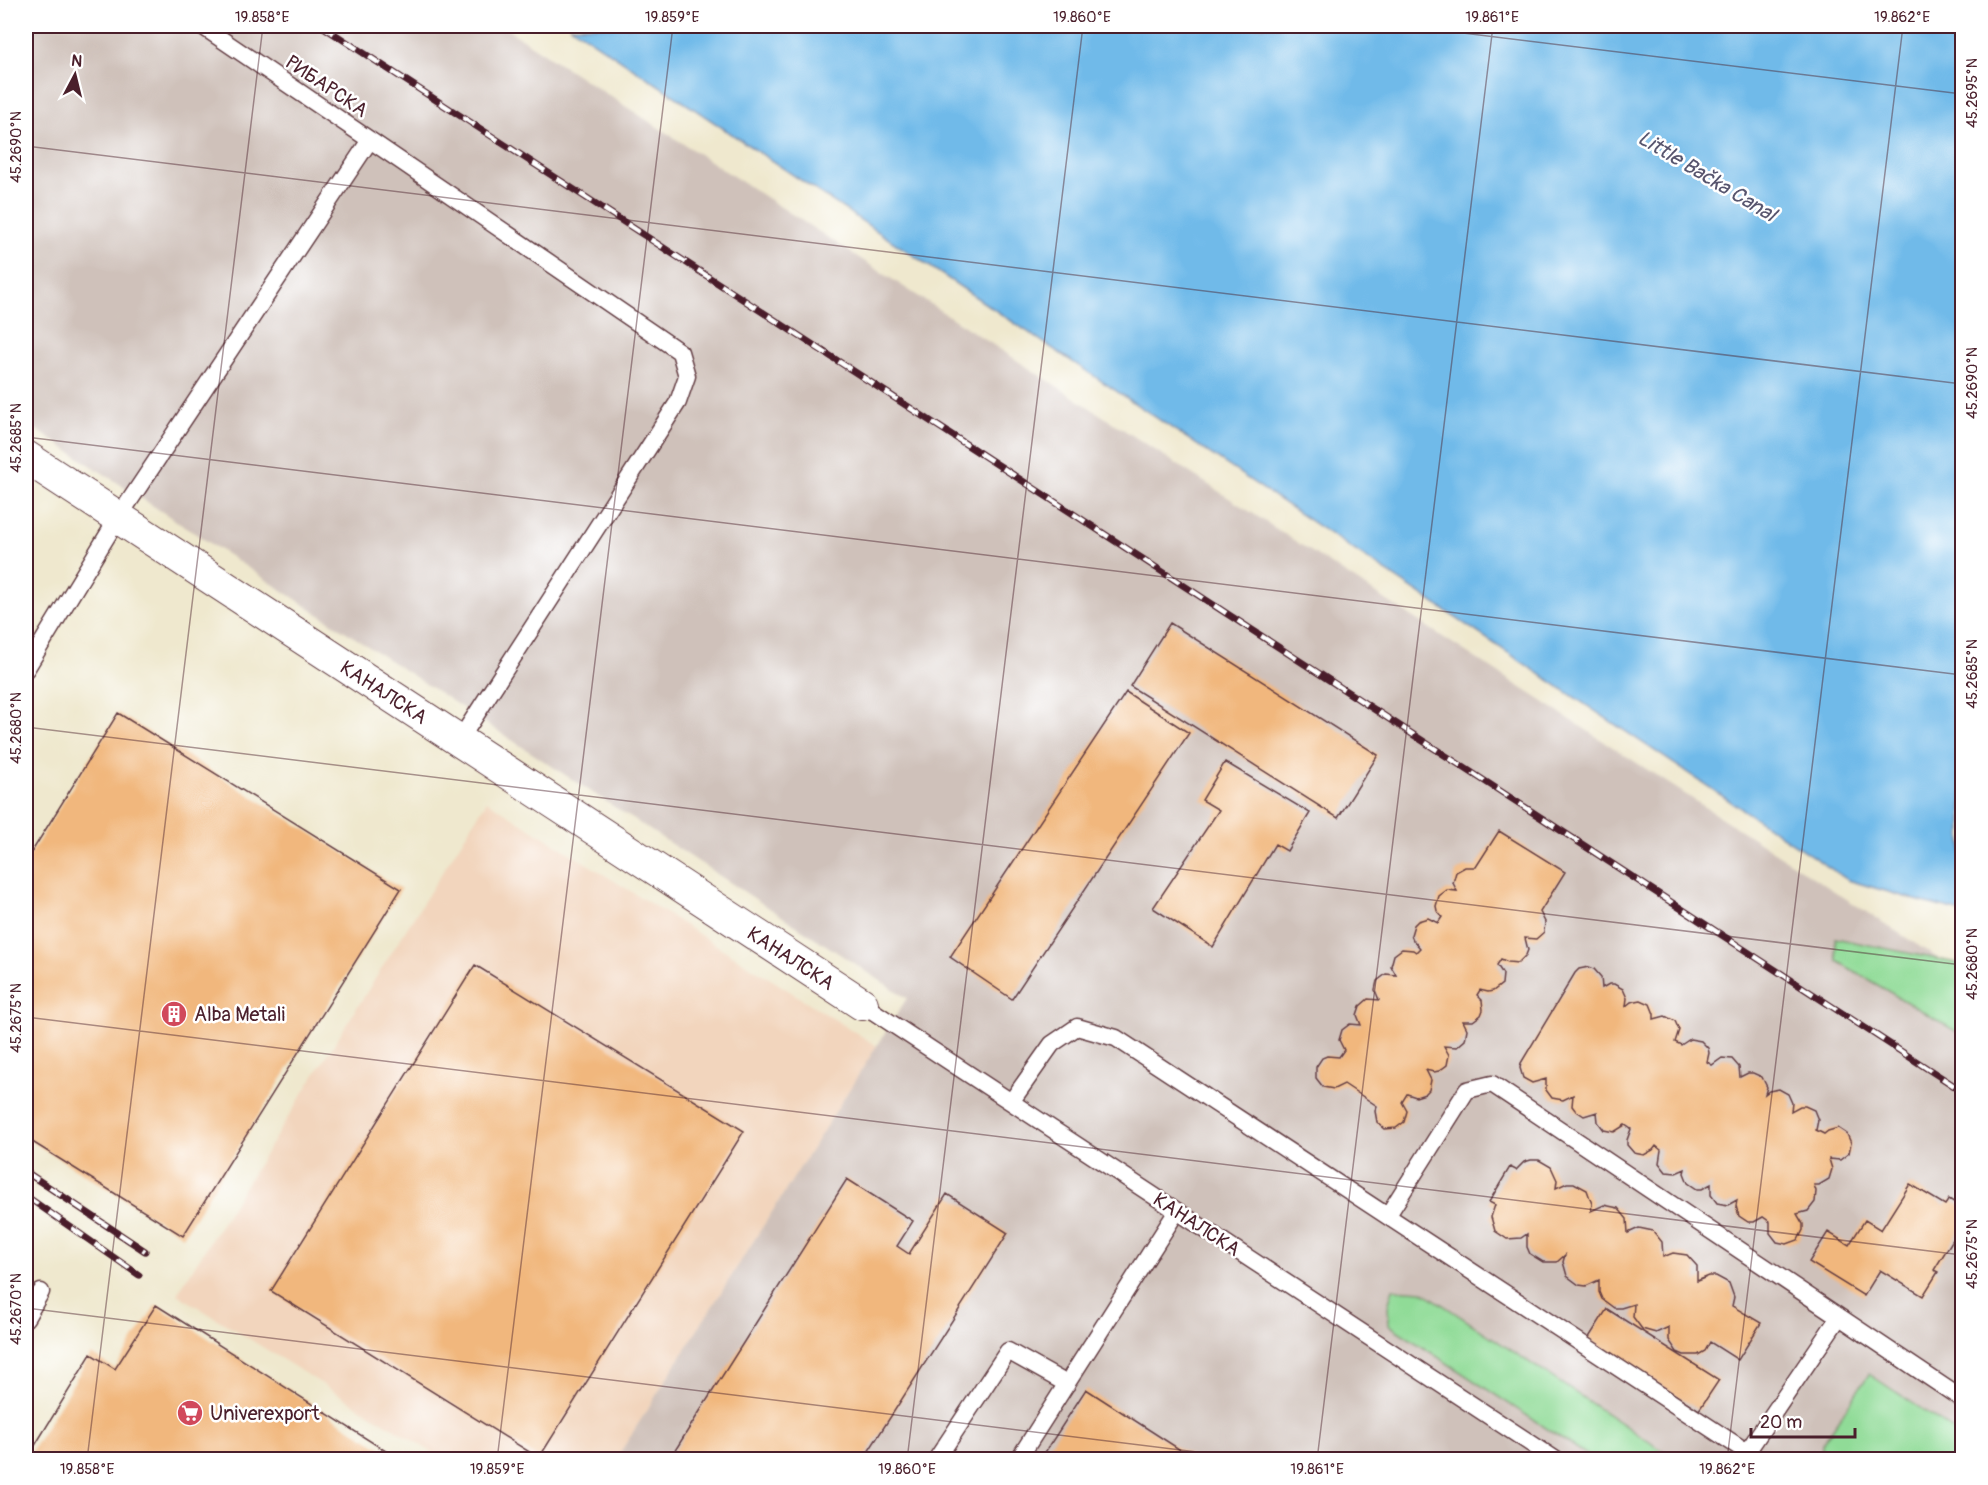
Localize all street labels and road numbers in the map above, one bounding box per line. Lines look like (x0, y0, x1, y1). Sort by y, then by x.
street label: РИБАРСКА (281, 50, 373, 123)
street label: КАНАЛСКА (335, 655, 432, 730)
street label: КАНАЛСКА (742, 921, 839, 996)
street label: КАНАЛСКА (1148, 1187, 1245, 1262)

